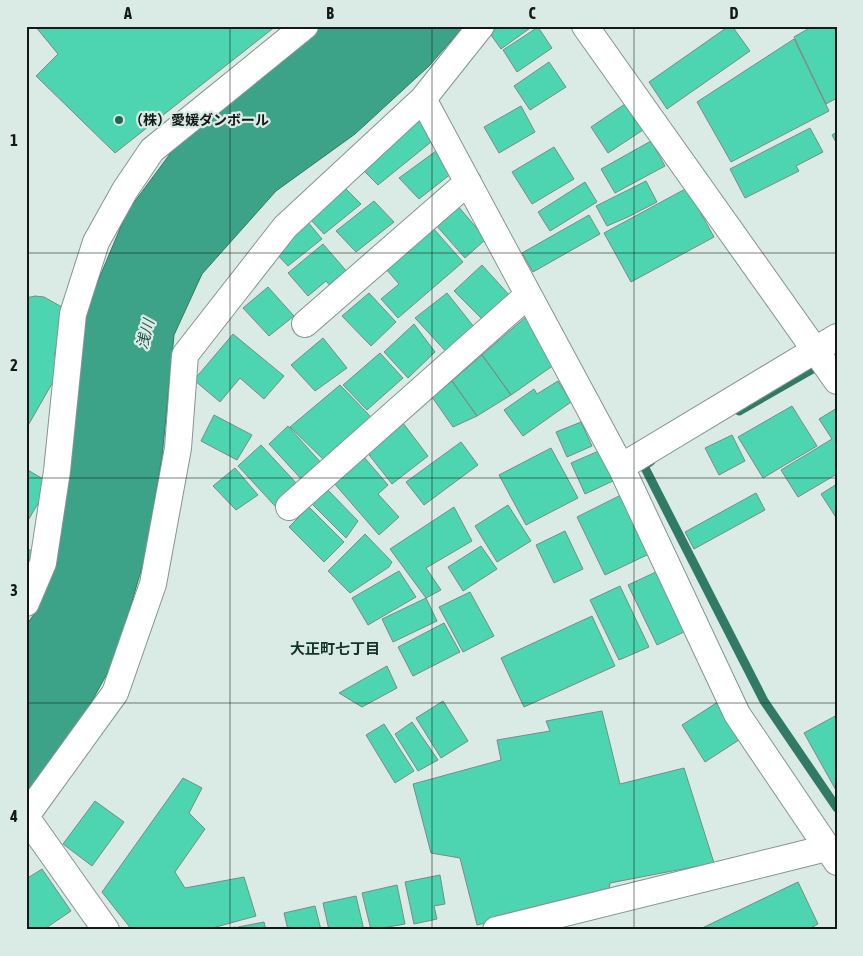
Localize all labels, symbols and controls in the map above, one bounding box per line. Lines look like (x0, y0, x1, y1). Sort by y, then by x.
text: A (123, 4, 132, 22)
text: B (326, 4, 334, 22)
text: C (528, 4, 536, 22)
text: D (730, 4, 739, 22)
place label: （株）愛媛ダンボール (129, 112, 269, 128)
marker: （株）愛媛ダンボール (113, 114, 125, 126)
text: 1 (10, 131, 18, 149)
water label: 浅川 (133, 315, 158, 351)
text: 2 (10, 356, 18, 374)
text: 3 (10, 581, 18, 599)
district label: 大正町七丁目 (290, 640, 380, 657)
text: 4 (9, 807, 18, 825)

